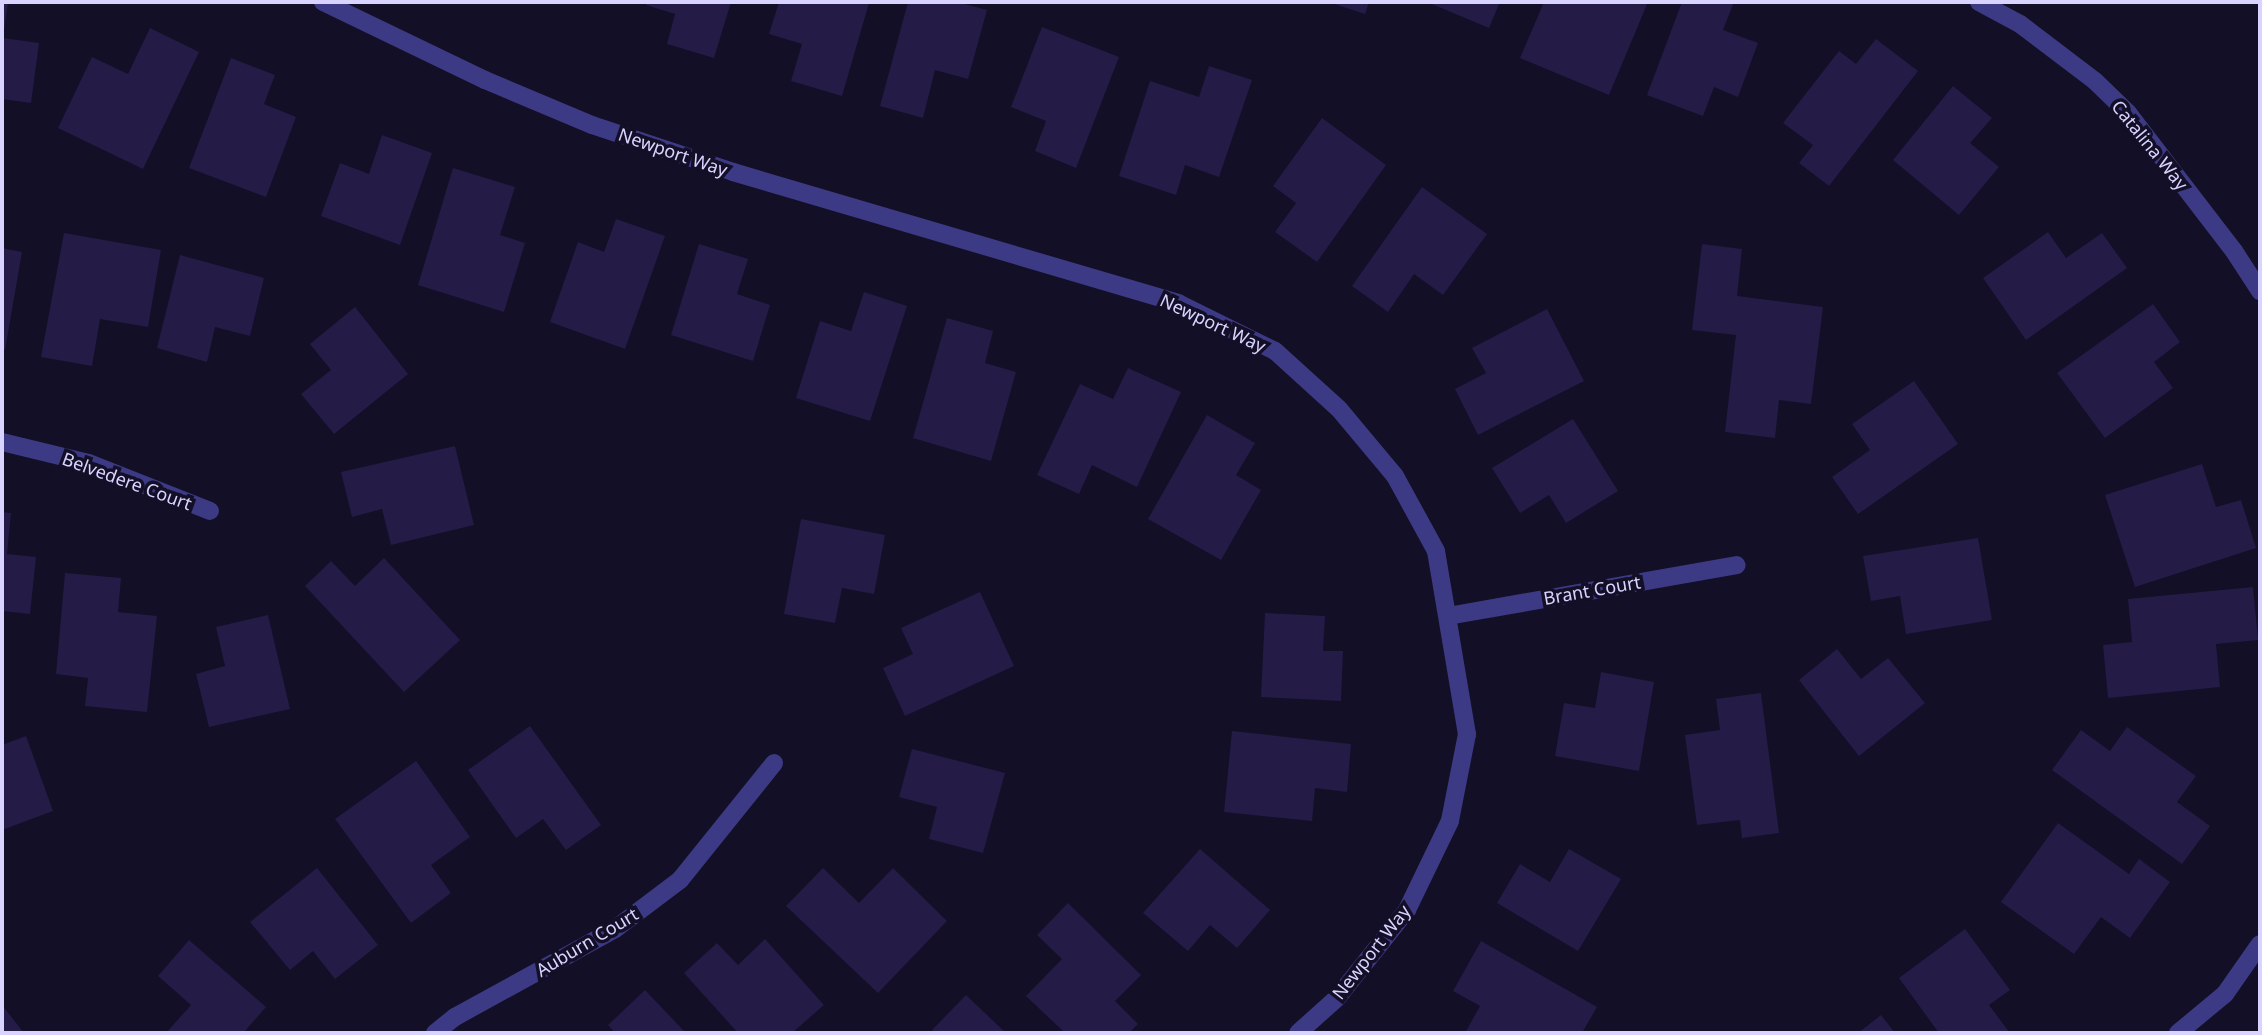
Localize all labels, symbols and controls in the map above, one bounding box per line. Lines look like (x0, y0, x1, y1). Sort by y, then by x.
street label: Catalina Way (2107, 96, 2193, 194)
street label: Newport Way (616, 123, 730, 181)
street label: Newport Way (1157, 289, 1269, 357)
street label: Belvedere Court (59, 448, 195, 514)
street label: Brant Court (1542, 571, 1642, 609)
street label: Newport Way (1327, 900, 1415, 1004)
street label: Auburn Court (532, 903, 642, 981)

